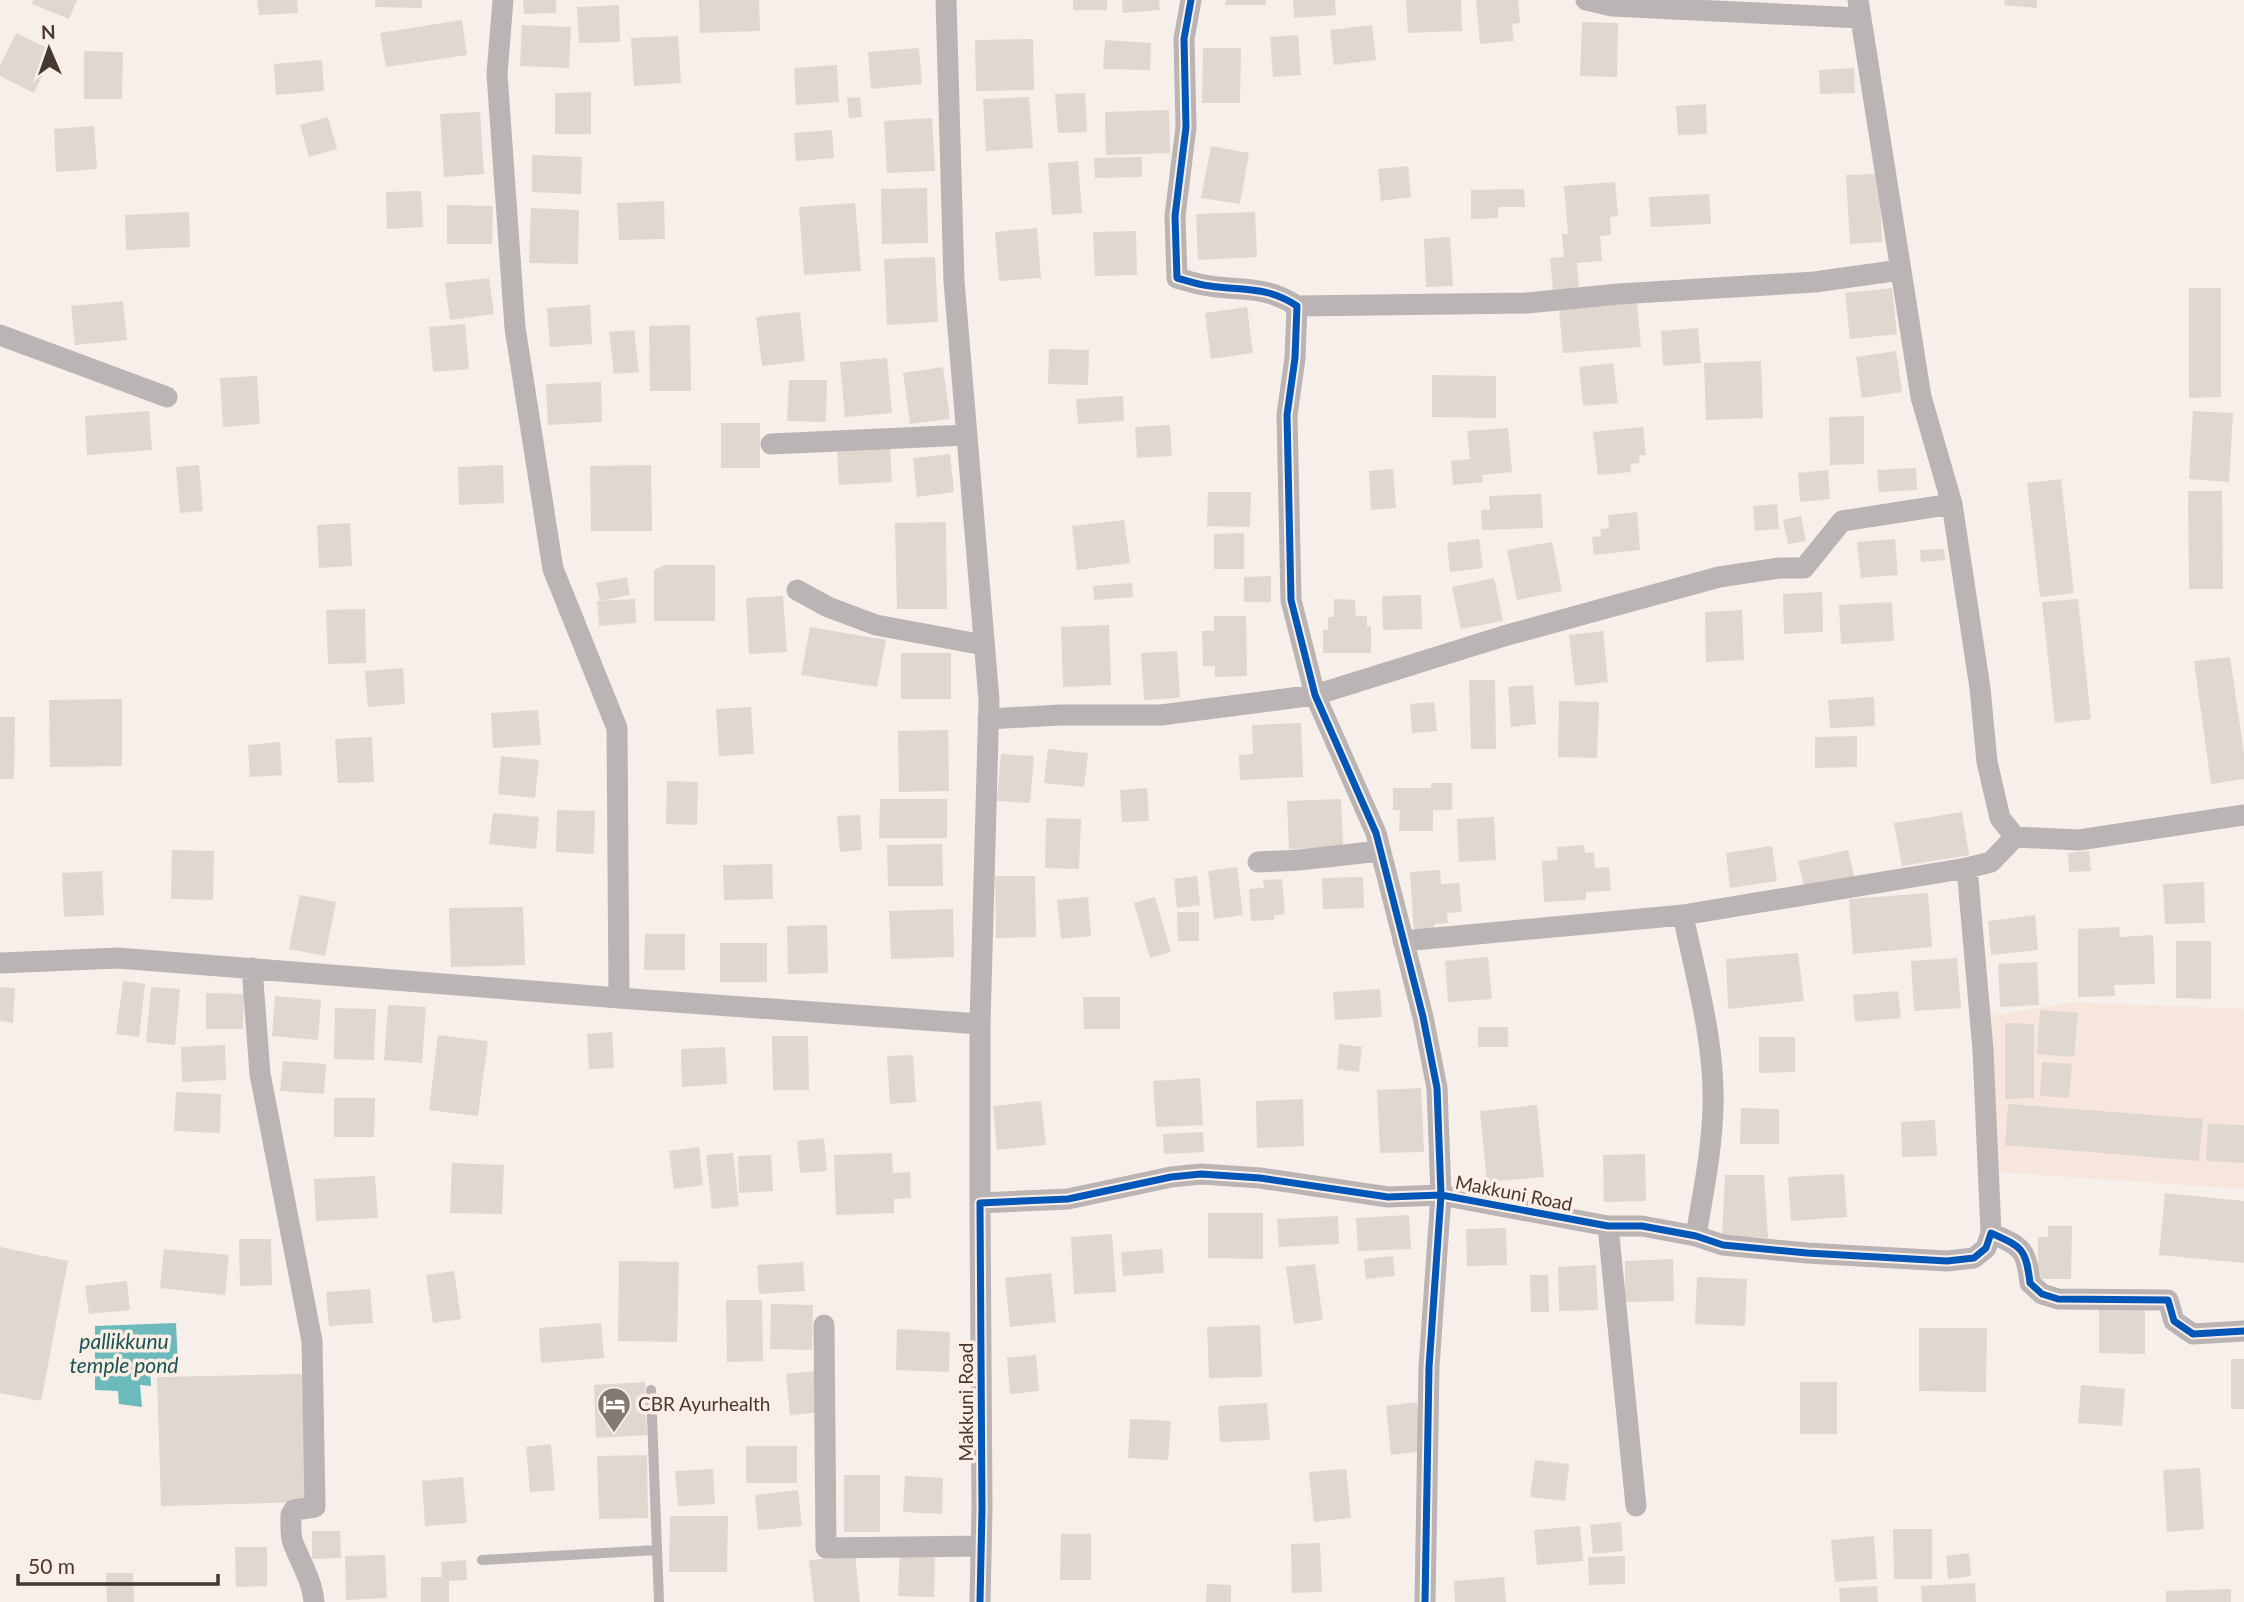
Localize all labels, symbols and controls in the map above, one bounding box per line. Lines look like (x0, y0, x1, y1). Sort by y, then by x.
north arrow (14, 14, 84, 84)
text: N (41, 20, 56, 43)
street label: Makkuni Road (1454, 1170, 1575, 1215)
water label: pallikkunu temple pond (70, 1328, 178, 1377)
street label: Makkuni Road (954, 1343, 977, 1461)
hotel icon: CBR Ayurhealth (595, 1385, 633, 1434)
place label: CBR Ayurhealth (638, 1392, 770, 1415)
scale bar (18, 1542, 217, 1586)
text: 50 m (28, 1553, 75, 1578)

